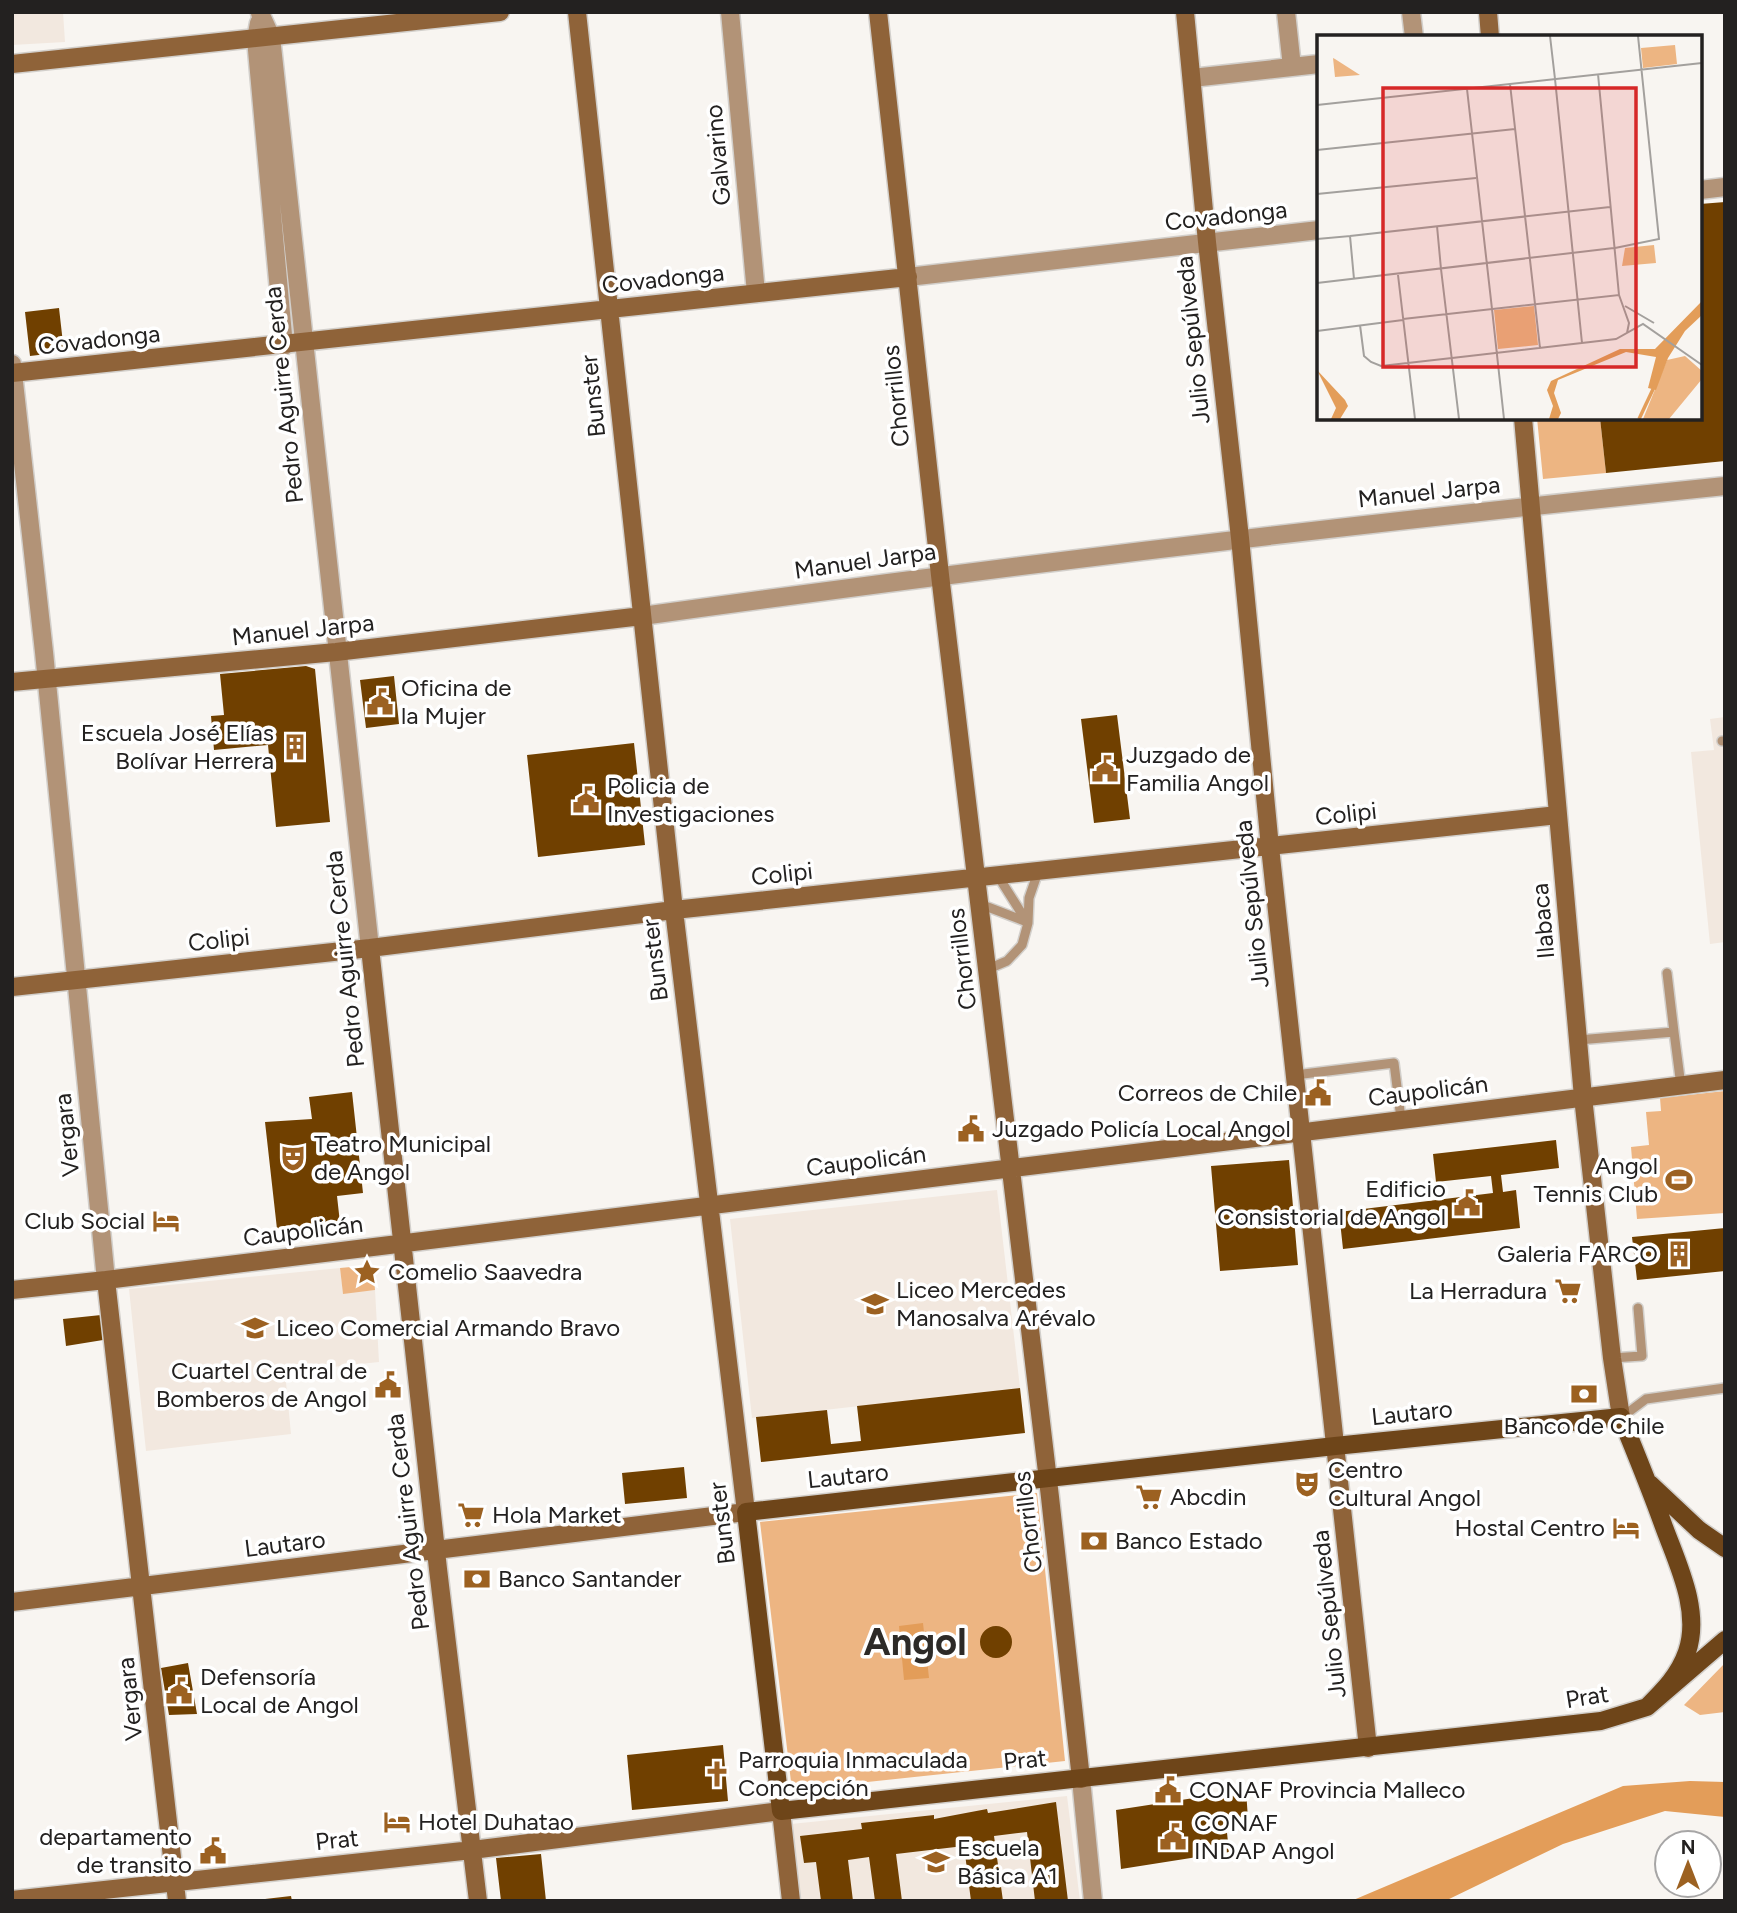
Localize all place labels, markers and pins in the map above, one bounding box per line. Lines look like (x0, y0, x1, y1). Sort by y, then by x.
place label: Oficina de la Mujer (401, 673, 511, 730)
public building icon: Oficina de la Mujer (365, 687, 395, 717)
place label: Escuela José Elías Bolívar Herrera (81, 718, 274, 775)
building icon: Escuela José Elías Bolívar Herrera (280, 732, 310, 762)
place label: Juzgado de Familia Angol (1126, 740, 1269, 797)
public building icon: Juzgado de Familia Angol (1090, 754, 1120, 784)
place label: Policia de Investigaciones (607, 771, 774, 828)
public building icon: Policia de Investigaciones (571, 785, 601, 815)
place label: Correos de Chile (1118, 1078, 1297, 1107)
public building icon: Correos de Chile (1303, 1078, 1333, 1108)
public building icon: Juzgado Policía Local Angol (956, 1114, 986, 1144)
place label: Juzgado Policía Local Angol (992, 1114, 1291, 1143)
place label: Teatro Municipal de Angol (314, 1129, 491, 1186)
theatre icon: Teatro Municipal de Angol (278, 1143, 308, 1173)
place label: Angol Tennis Club (1534, 1151, 1658, 1208)
sports icon: Angol Tennis Club (1664, 1165, 1694, 1195)
place label: Edificio Consistorial de Angol (1217, 1174, 1446, 1231)
public building icon: Edificio Consistorial de Angol (1452, 1188, 1482, 1218)
place label: Club Social (24, 1206, 145, 1235)
hotel icon: Club Social (151, 1206, 181, 1236)
place label: Galeria FARCO (1497, 1239, 1658, 1268)
building icon: Galeria FARCO (1664, 1239, 1694, 1269)
place icon: Comelio Saavedra (352, 1257, 382, 1287)
place label: Comelio Saavedra (388, 1257, 582, 1286)
place label: Liceo Mercedes Manosalva Arévalo (896, 1275, 1096, 1332)
place label: La Herradura (1409, 1276, 1547, 1305)
supermarket icon: La Herradura (1553, 1276, 1583, 1306)
school or university icon: Liceo Mercedes Manosalva Arévalo (860, 1289, 890, 1319)
school or university icon: Liceo Comercial Armando Bravo (240, 1313, 270, 1343)
place label: Liceo Comercial Armando Bravo (276, 1313, 620, 1342)
place label: Cuartel Central de Bomberos de Angol (156, 1356, 367, 1413)
public building icon: Cuartel Central de Bomberos de Angol (373, 1370, 403, 1400)
bank icon: Banco de Chile (1569, 1379, 1599, 1409)
place label: Banco de Chile (1504, 1411, 1664, 1440)
place label: Centro Cultural Angol (1328, 1455, 1481, 1512)
theatre icon: Centro Cultural Angol (1292, 1469, 1322, 1499)
supermarket icon: Abcdin (1134, 1482, 1164, 1512)
place label: Abcdin (1170, 1482, 1246, 1511)
supermarket icon: Hola Market (456, 1500, 486, 1530)
place label: Hola Market (492, 1500, 622, 1529)
place label: Hostal Centro (1455, 1513, 1605, 1542)
hotel icon: Hostal Centro (1611, 1513, 1641, 1543)
bank icon: Banco Estado (1079, 1526, 1109, 1556)
place label: Banco Estado (1115, 1526, 1263, 1555)
bank icon: Banco Santander (462, 1564, 492, 1594)
place label: Banco Santander (498, 1564, 681, 1593)
place label: Defensoría Local de Angol (200, 1662, 359, 1719)
public building icon: Defensoría Local de Angol (164, 1676, 194, 1706)
place label: Parroquia Inmaculada Concepción (738, 1745, 968, 1802)
church icon: Parroquia Inmaculada Concepción (702, 1759, 732, 1789)
public building icon: CONAF Provincia Malleco (1153, 1775, 1183, 1805)
place label: CONAF Provincia Malleco (1189, 1775, 1466, 1804)
hotel icon: Hotel Duhatao (382, 1807, 412, 1837)
place label: Hotel Duhatao (418, 1807, 574, 1836)
place label: CONAF INDAP Angol (1194, 1808, 1335, 1865)
place label: departamento de transito (39, 1822, 192, 1879)
public building icon: CONAF INDAP Angol (1158, 1822, 1188, 1852)
place label: Escuela Básica A1 (957, 1833, 1058, 1890)
public building icon: departamento de transito (198, 1836, 228, 1866)
school or university icon: Escuela Básica A1 (921, 1847, 951, 1877)

